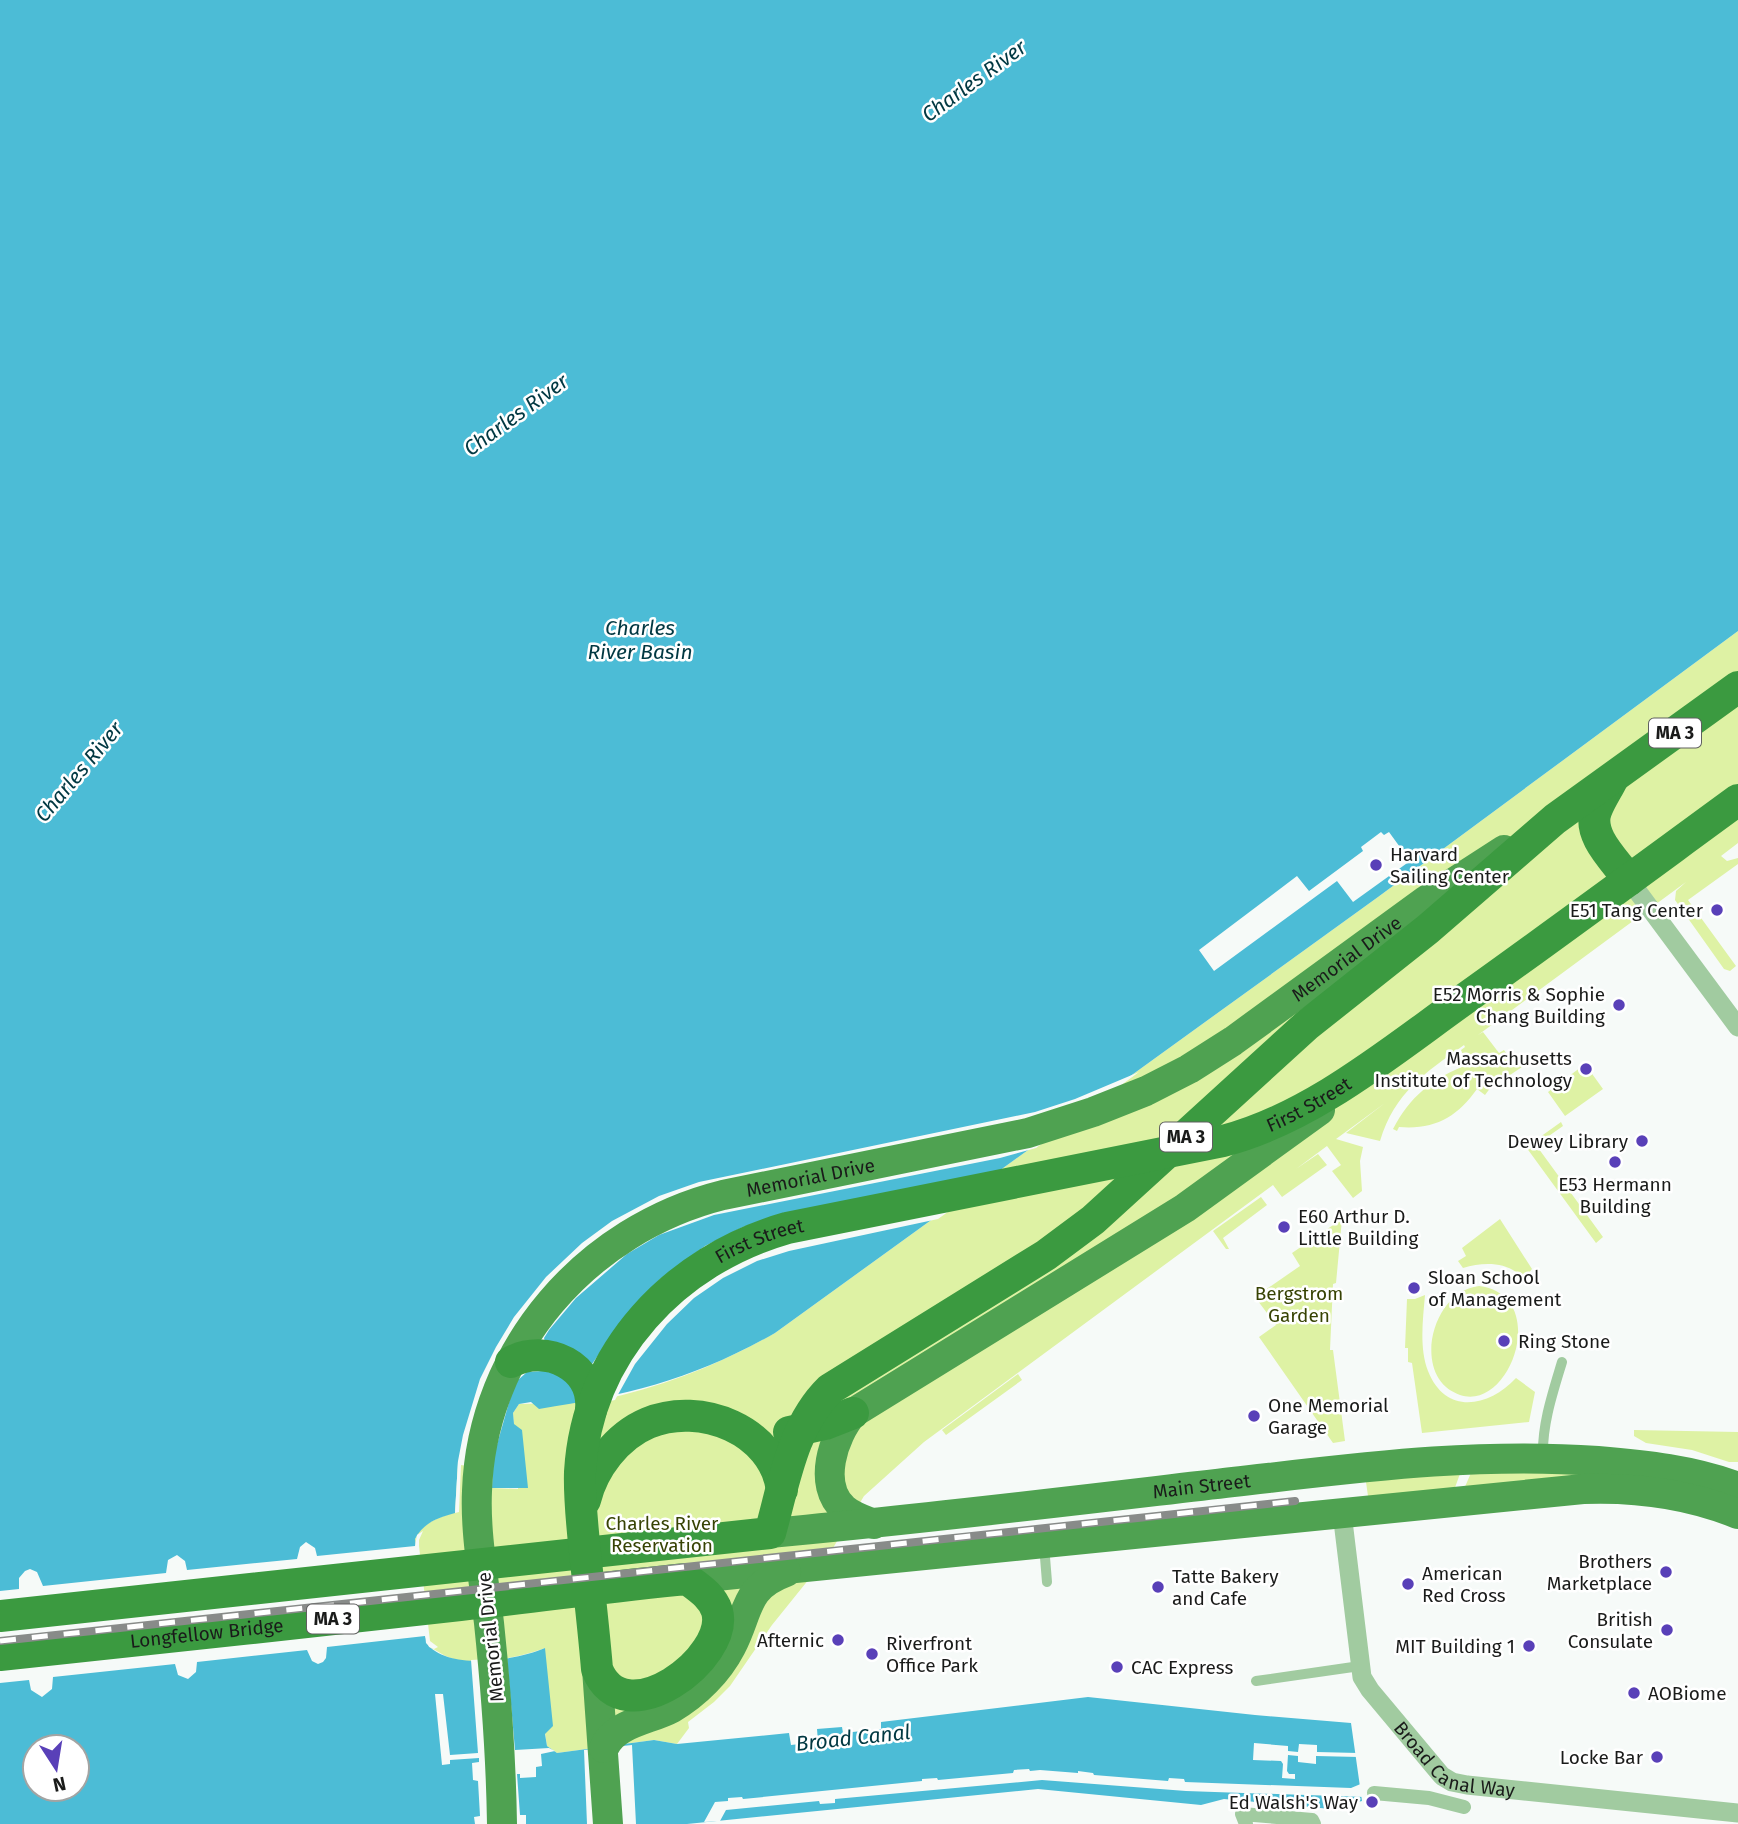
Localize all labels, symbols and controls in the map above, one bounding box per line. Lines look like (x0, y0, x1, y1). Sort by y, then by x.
water label: Charles River (917, 34, 1032, 128)
water label: Charles River (459, 368, 574, 462)
water label: Charles River Basin (587, 615, 693, 665)
water label: Charles River (30, 716, 129, 827)
road number: MA 3 (1649, 718, 1701, 748)
place label: Harvard Sailing Center (1390, 843, 1510, 888)
marker: Harvard Sailing Center (1368, 857, 1384, 873)
place label: E51 Tang Center (1570, 899, 1704, 922)
marker: E51 Tang Center (1709, 902, 1725, 918)
street label: Memorial Drive (1287, 911, 1406, 1007)
place label: E52 Morris & Sophie Chang Building (1433, 983, 1605, 1028)
marker: E52 Morris & Sophie Chang Building (1611, 997, 1627, 1013)
place label: Massachusetts Institute of Technology (1374, 1047, 1573, 1092)
marker: Massachusetts Institute of Technology (1578, 1061, 1594, 1077)
street label: First Street (1263, 1072, 1356, 1137)
road number: MA 3 (1160, 1122, 1212, 1152)
place label: Dewey Library (1507, 1130, 1629, 1153)
marker: Dewey Library (1634, 1133, 1650, 1149)
street label: Memorial Drive (744, 1153, 877, 1202)
marker: E53 Hermann Building (1607, 1154, 1623, 1170)
place label: E53 Hermann Building (1558, 1173, 1672, 1218)
place label: E60 Arthur D. Little Building (1298, 1205, 1419, 1250)
street label: First Street (711, 1214, 806, 1268)
marker: E60 Arthur D. Little Building (1276, 1219, 1292, 1235)
place label: Sloan School of Management (1428, 1266, 1562, 1311)
marker: Sloan School of Management (1406, 1280, 1422, 1296)
park label: Bergstrom Garden (1255, 1282, 1343, 1327)
place label: Ring Stone (1518, 1330, 1610, 1353)
marker: Ring Stone (1496, 1333, 1512, 1349)
place label: One Memorial Garage (1268, 1394, 1389, 1439)
marker: One Memorial Garage (1246, 1408, 1262, 1424)
street label: Main Street (1151, 1469, 1252, 1503)
park label: Charles River Reservation (606, 1512, 719, 1557)
place label: Brothers Marketplace (1547, 1550, 1652, 1595)
place label: American Red Cross (1422, 1562, 1506, 1607)
marker: Brothers Marketplace (1658, 1564, 1674, 1580)
place label: Tatte Bakery and Cafe (1172, 1565, 1279, 1610)
street label: Memorial Drive (472, 1571, 509, 1703)
marker: American Red Cross (1400, 1576, 1416, 1592)
marker: Tatte Bakery and Cafe (1150, 1579, 1166, 1595)
road number: MA 3 (307, 1604, 359, 1634)
place label: British Consulate (1568, 1608, 1653, 1653)
street label: Longfellow Bridge (129, 1614, 285, 1653)
marker: British Consulate (1659, 1622, 1675, 1638)
place label: Afternic (757, 1629, 824, 1652)
marker: Afternic (830, 1632, 846, 1648)
place label: Riverfront Office Park (886, 1632, 978, 1677)
place label: MIT Building 1 (1395, 1635, 1515, 1658)
marker: MIT Building 1 (1521, 1638, 1537, 1654)
marker: Riverfront Office Park (864, 1646, 880, 1662)
place label: CAC Express (1131, 1656, 1233, 1679)
marker: CAC Express (1109, 1659, 1125, 1675)
place label: AOBiome (1648, 1682, 1727, 1705)
marker: AOBiome (1626, 1685, 1642, 1701)
street label: Broad Canal Way (1389, 1717, 1517, 1802)
water label: Broad Canal (794, 1719, 912, 1757)
north arrow (21, 1733, 91, 1803)
place label: Locke Bar (1560, 1746, 1644, 1769)
marker: Locke Bar (1649, 1749, 1665, 1765)
text: N (51, 1772, 68, 1797)
place label: Ed Walsh's Way (1229, 1791, 1359, 1814)
marker: Ed Walsh's Way (1364, 1794, 1380, 1810)

